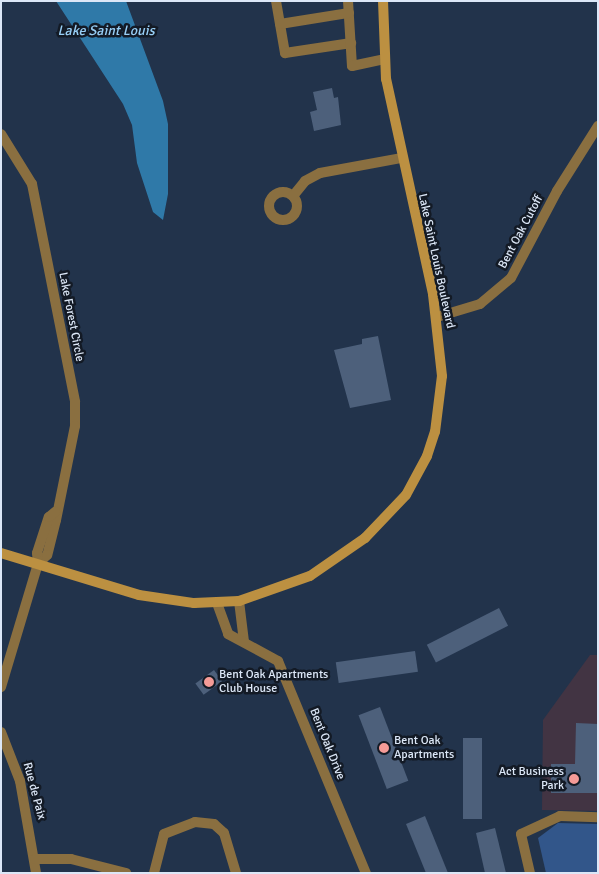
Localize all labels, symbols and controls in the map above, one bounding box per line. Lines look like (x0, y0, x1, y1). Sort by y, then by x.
water label: Lake Saint Louis (57, 23, 155, 39)
street label: Lake Saint Louis Boulevard (415, 192, 457, 330)
street label: Bent Oak Cutoff (496, 193, 546, 271)
street label: Lake Forest Circle (55, 271, 87, 363)
place label: Bent Oak Apartments Club House (219, 668, 328, 696)
marker: Bent Oak Apartments Club House (203, 676, 215, 688)
street label: Bent Oak Drive (306, 706, 348, 782)
place label: Bent Oak Apartments (394, 734, 454, 762)
marker: Bent Oak Apartments (378, 742, 390, 754)
street label: Rue de Paix (19, 761, 49, 821)
place label: Act Business Park (499, 765, 564, 793)
marker: Act Business Park (568, 773, 580, 785)

